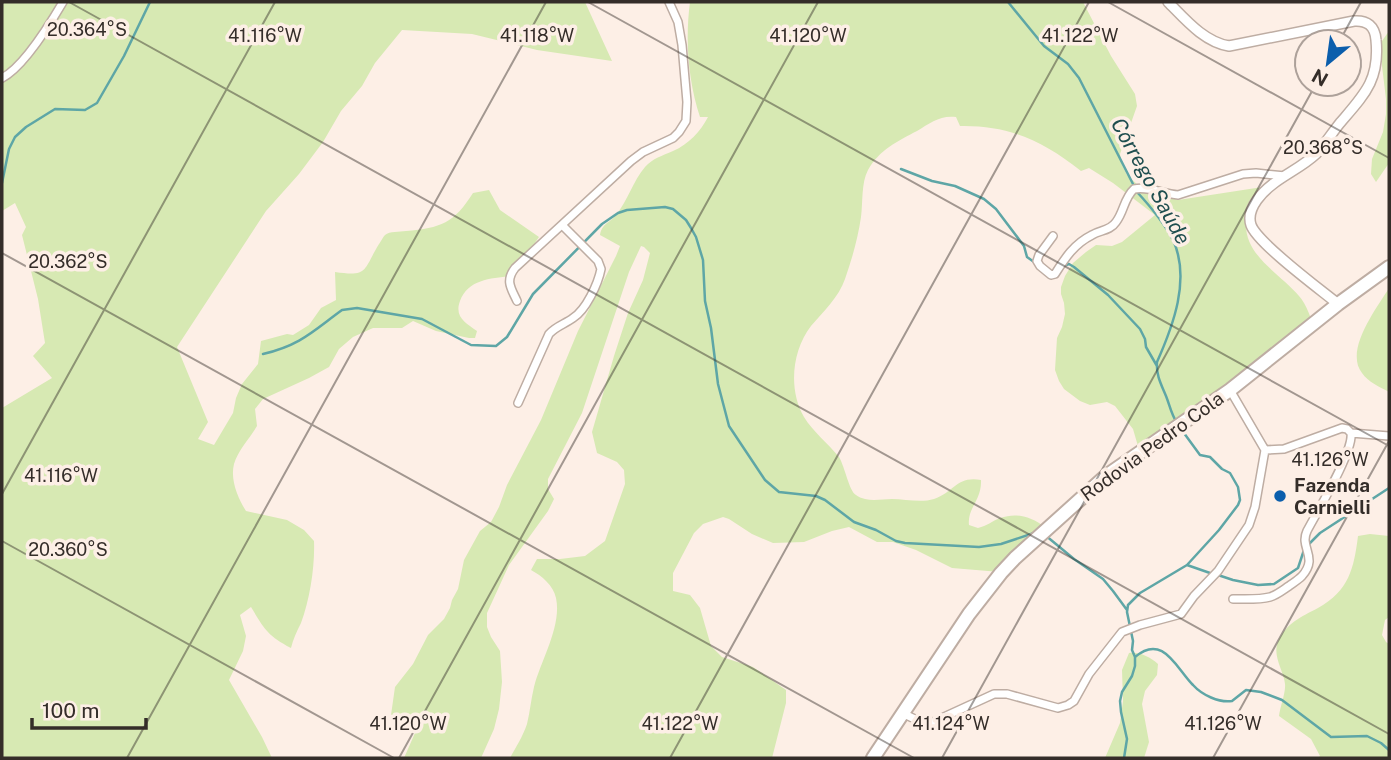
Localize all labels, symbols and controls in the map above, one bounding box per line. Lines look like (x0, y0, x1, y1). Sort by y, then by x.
text: 20.364°S (47, 19, 127, 40)
text: 41.116°W (228, 25, 302, 46)
text: 41.118°W (500, 25, 574, 46)
text: 41.120°W (769, 25, 847, 46)
text: 41.122°W (1042, 25, 1118, 46)
north arrow (1293, 28, 1363, 98)
text: N (1308, 65, 1332, 91)
water label: Córrego Saúde (1106, 113, 1196, 249)
text: 20.368°S (1283, 137, 1363, 158)
text: 20.362°S (28, 251, 108, 272)
street label: Rodovia Pedro Cola (1076, 387, 1228, 505)
text: 41.126°W (1291, 449, 1369, 470)
text: 41.116°W (24, 465, 98, 486)
place label: Fazenda Carnielli (1294, 474, 1370, 518)
marker: Fazenda Carnielli (1272, 488, 1288, 504)
text: 20.360°S (28, 539, 108, 560)
scale bar (32, 686, 145, 730)
text: 100 m (42, 698, 99, 723)
text: 41.120°W (369, 713, 447, 734)
text: 41.122°W (642, 713, 718, 734)
text: 41.124°W (912, 713, 990, 734)
text: 41.126°W (1184, 713, 1262, 734)

